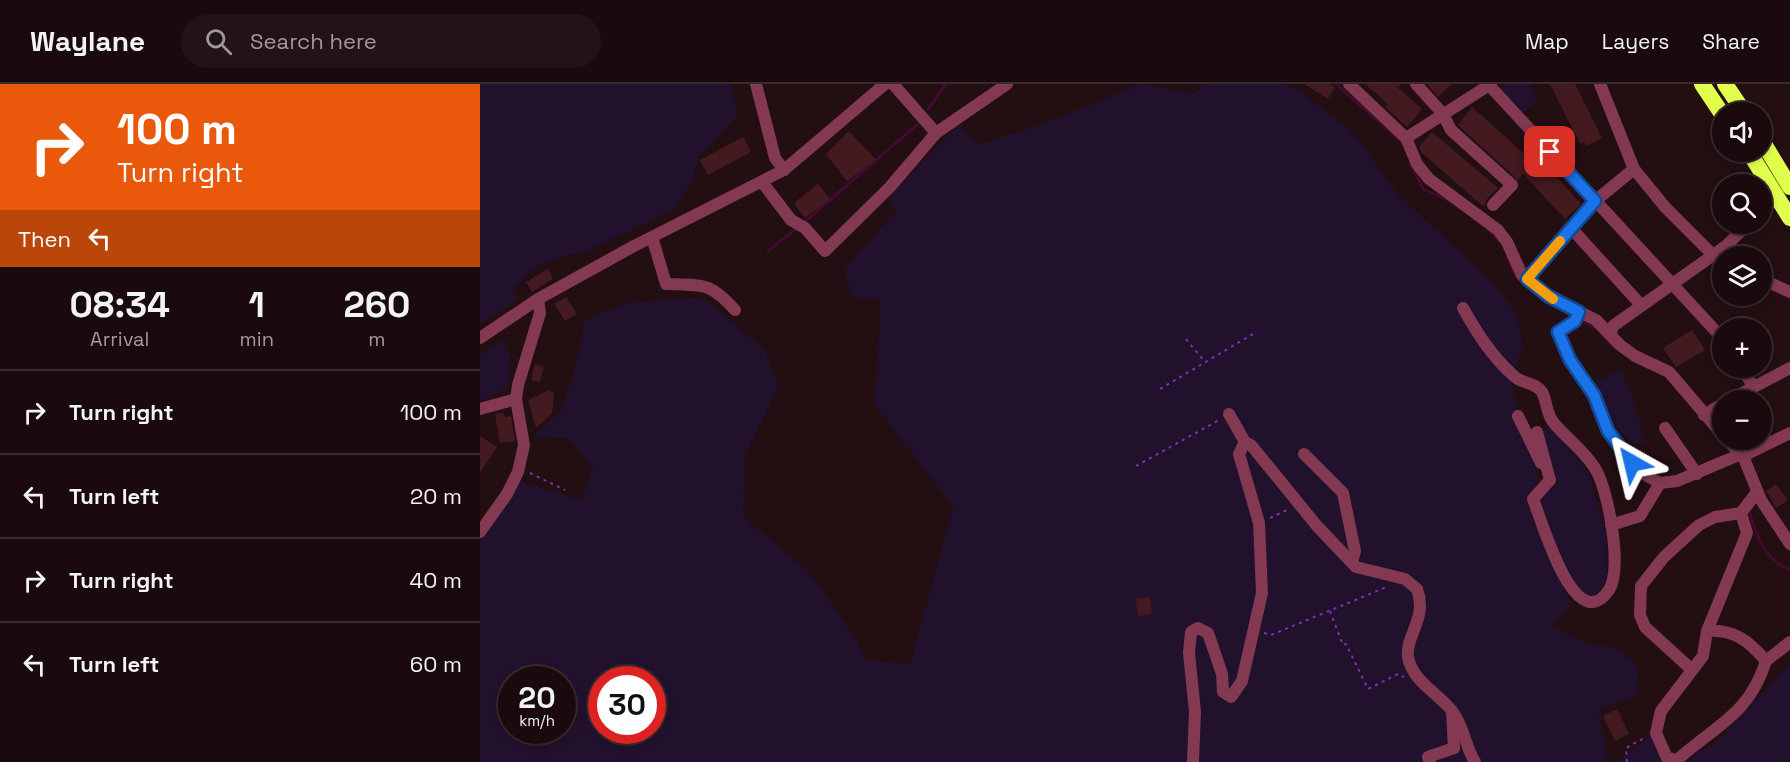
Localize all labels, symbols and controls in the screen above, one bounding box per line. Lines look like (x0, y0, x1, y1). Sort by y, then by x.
search box (181, 14, 601, 68)
text: Waylane (30, 23, 145, 59)
icon: search (202, 25, 235, 58)
text: Search here (250, 27, 377, 55)
text: Map (1525, 28, 1569, 55)
text: Layers (1602, 28, 1669, 55)
text: Share (1702, 28, 1760, 55)
map controls (1712, 102, 1772, 450)
button: sound (1712, 102, 1772, 162)
text: 100 m (117, 103, 237, 156)
icon: right (18, 108, 96, 186)
pin (1524, 126, 1575, 177)
icon: arrive (1533, 135, 1566, 168)
text: Turn right (117, 155, 244, 190)
button: search (1712, 174, 1772, 234)
icon: left (83, 222, 116, 255)
text: Then (18, 225, 71, 253)
button: layers (1712, 246, 1772, 306)
text: 08:34 (70, 282, 170, 328)
text: 1 (249, 282, 265, 328)
text: 260 (343, 282, 410, 328)
button: + (1712, 318, 1772, 378)
text: Arrival (90, 326, 150, 352)
text: min (240, 326, 274, 352)
text: m (368, 326, 386, 352)
button: − (1712, 390, 1772, 450)
icon: right (18, 396, 51, 429)
text: Turn right (69, 398, 174, 426)
text: 100 m (400, 398, 462, 426)
position arrow (1600, 431, 1664, 495)
icon: left (18, 480, 51, 513)
text: Turn left (69, 482, 159, 510)
text: 20 m (410, 482, 462, 510)
icon: right (18, 564, 51, 597)
text: Turn right (69, 566, 174, 594)
text: 40 m (410, 566, 462, 594)
icon: left (18, 648, 51, 681)
text: Turn left (69, 650, 159, 678)
text: 60 m (410, 650, 462, 678)
speed limit sign: 30 (588, 666, 666, 744)
text: 20 (518, 678, 556, 717)
text: km/h (519, 711, 555, 730)

